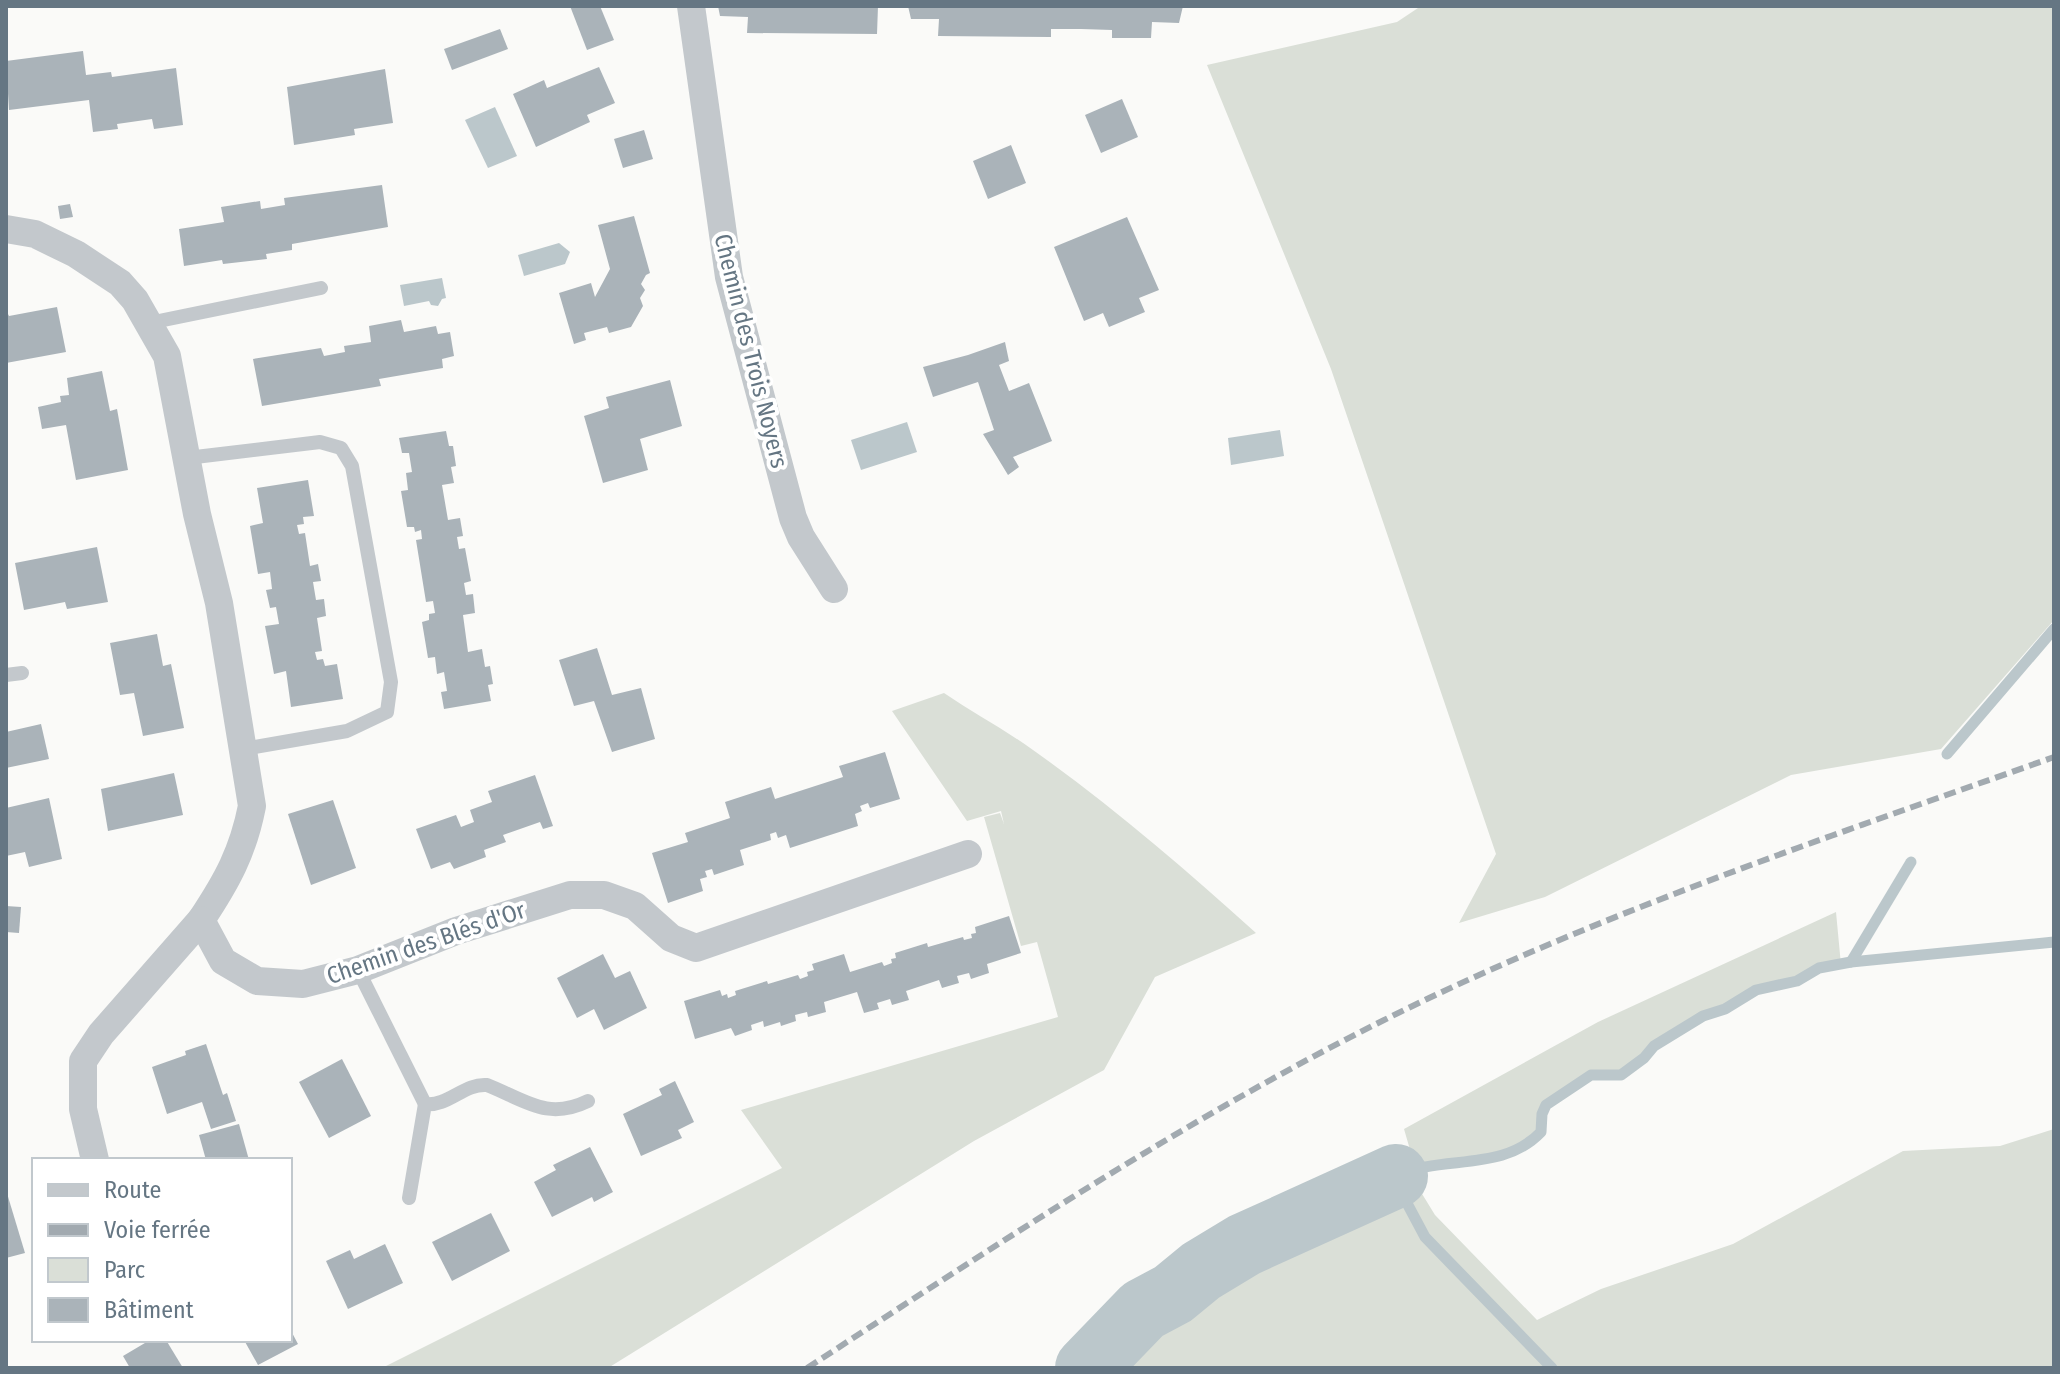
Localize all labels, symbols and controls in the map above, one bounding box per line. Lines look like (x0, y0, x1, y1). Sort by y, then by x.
street label: Chemin des Trois Noyers (708, 231, 794, 471)
street label: Chemin des Blés d'Or (323, 896, 530, 990)
legend (32, 1158, 292, 1342)
text: Route (104, 1176, 161, 1204)
text: Voie ferrée (104, 1216, 211, 1244)
text: Parc (104, 1256, 145, 1284)
text: Bâtiment (104, 1296, 194, 1324)

